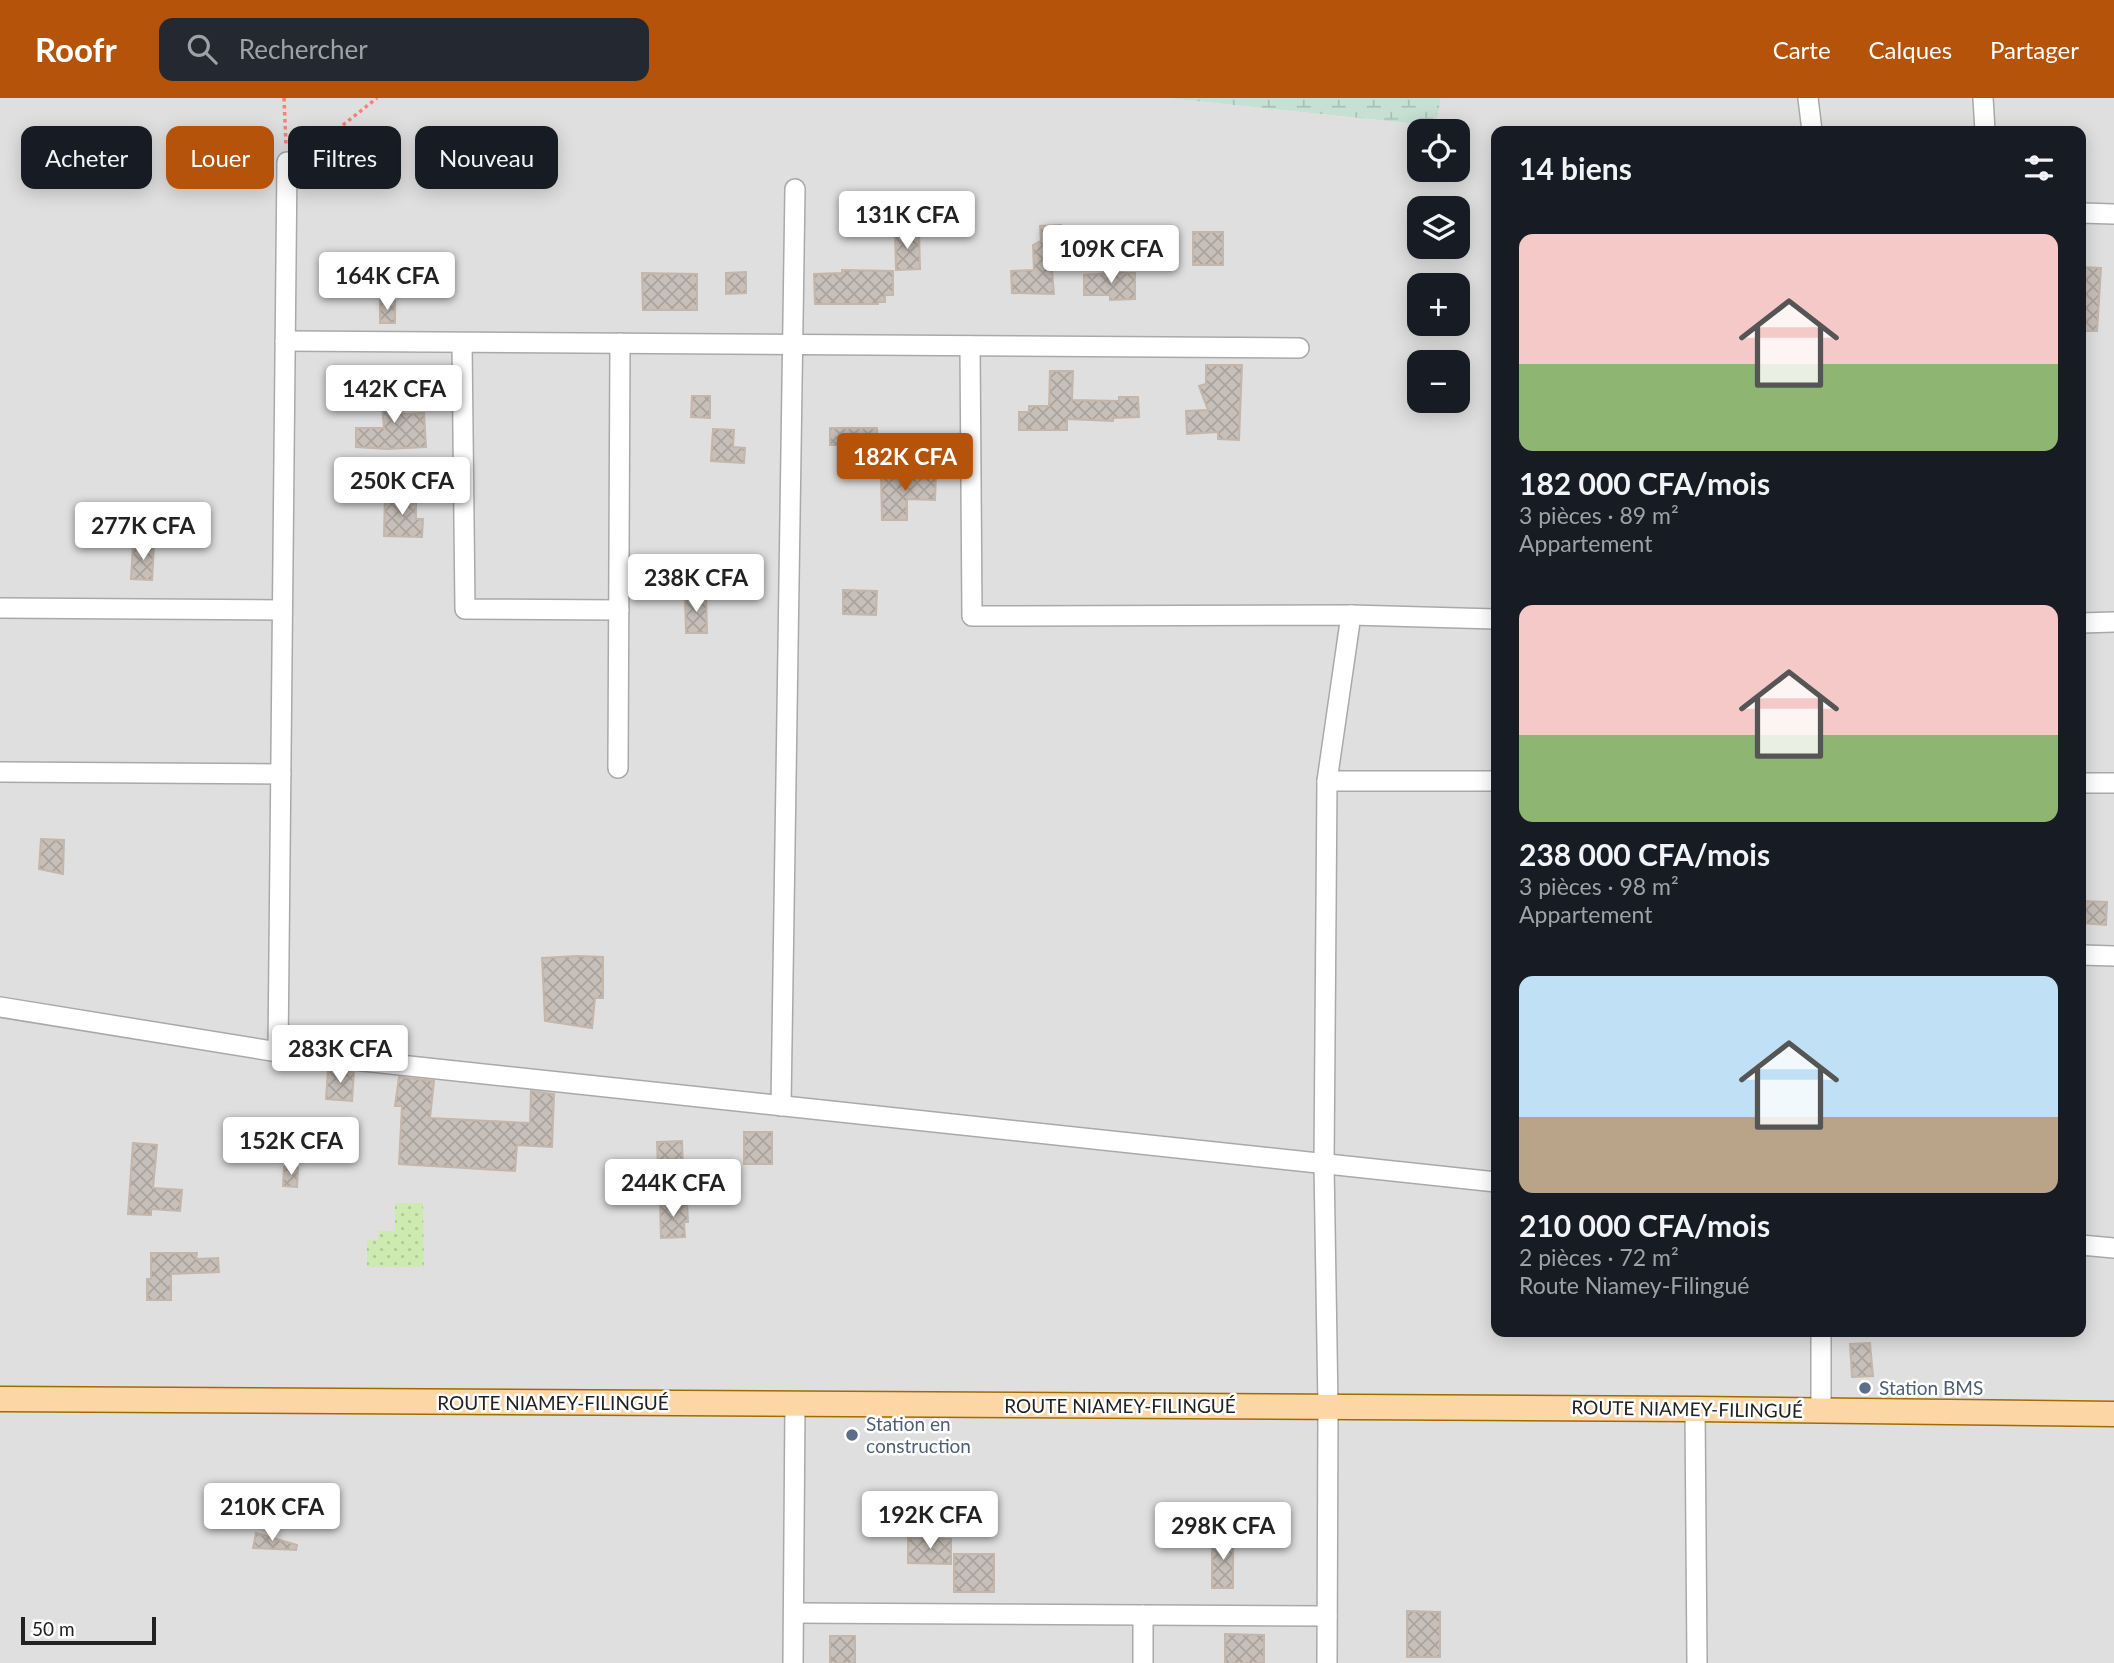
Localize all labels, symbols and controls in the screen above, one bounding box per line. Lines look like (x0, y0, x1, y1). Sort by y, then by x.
search box (159, 18, 649, 81)
text: Roofr (35, 29, 117, 69)
icon: search (183, 30, 221, 68)
text: Rechercher (239, 33, 368, 65)
text: Carte (1773, 35, 1831, 64)
text: Calques (1869, 35, 1952, 64)
text: Partager (1990, 35, 2079, 64)
map controls (1407, 119, 1470, 413)
button: locate (1407, 119, 1470, 182)
chip: Acheter (21, 126, 152, 189)
chip: Louer (166, 126, 274, 189)
chip: Filtres (288, 126, 401, 189)
chip: Nouveau (415, 126, 558, 189)
icon: filters (2020, 149, 2058, 187)
text: 14 biens (1519, 150, 1632, 186)
pin: 131K CFA (835, 192, 979, 251)
button: layers (1407, 196, 1470, 259)
text: 131K CFA (855, 200, 959, 228)
pin: 109K CFA (1039, 226, 1183, 285)
text: 109K CFA (1059, 234, 1163, 262)
pin: 164K CFA (315, 252, 459, 312)
text: 164K CFA (335, 261, 439, 289)
button: + (1407, 273, 1470, 336)
icon: home (1726, 280, 1852, 406)
button: − (1407, 350, 1470, 413)
pin: 142K CFA (322, 366, 466, 425)
text: 142K CFA (342, 374, 446, 402)
pin: 182K CFA (833, 434, 977, 493)
text: 182K CFA (853, 442, 957, 470)
pin: 250K CFA (330, 458, 474, 517)
text: 182 000 CFA/mois (1519, 465, 1770, 501)
text: 250K CFA (350, 466, 454, 494)
text: 3 pièces · 89 m² (1519, 501, 1679, 529)
pin: 277K CFA (71, 503, 215, 562)
text: 277K CFA (91, 511, 195, 539)
text: Appartement (1519, 529, 1652, 557)
pin: 238K CFA (624, 554, 768, 614)
text: 238K CFA (644, 563, 748, 591)
icon: home (1726, 651, 1852, 777)
text: 238 000 CFA/mois (1519, 836, 1770, 872)
text: 3 pièces · 98 m² (1519, 872, 1679, 900)
text: Appartement (1519, 900, 1652, 928)
icon: home (1726, 1022, 1852, 1148)
pin: 283K CFA (268, 1026, 412, 1085)
text: 283K CFA (288, 1034, 392, 1062)
pin: 152K CFA (219, 1118, 363, 1177)
text: 152K CFA (239, 1126, 343, 1154)
pin: 244K CFA (601, 1160, 745, 1219)
text: 244K CFA (621, 1168, 725, 1196)
text: 210 000 CFA/mois (1519, 1207, 1770, 1243)
text: 2 pièces · 72 m² (1519, 1243, 1679, 1271)
text: Route Niamey-Filingué (1519, 1271, 1749, 1299)
place label: Station BMS (1879, 1376, 1983, 1399)
marker: Station BMS (1857, 1380, 1873, 1396)
street label: ROUTE NIAMEY-FILINGUÉ (437, 1391, 669, 1414)
street label: ROUTE NIAMEY-FILINGUÉ (1004, 1394, 1236, 1417)
street label: ROUTE NIAMEY-FILINGUÉ (1571, 1395, 1803, 1422)
place label: Station en construction (866, 1412, 971, 1457)
marker: Station en construction (844, 1427, 860, 1443)
pin: 210K CFA (200, 1484, 344, 1543)
text: 210K CFA (220, 1492, 324, 1520)
pin: 192K CFA (858, 1492, 1002, 1551)
text: 192K CFA (878, 1500, 982, 1528)
pin: 298K CFA (1151, 1502, 1295, 1562)
text: 298K CFA (1171, 1511, 1275, 1539)
scale bar (21, 1614, 156, 1646)
text: 50 m (32, 1617, 75, 1640)

